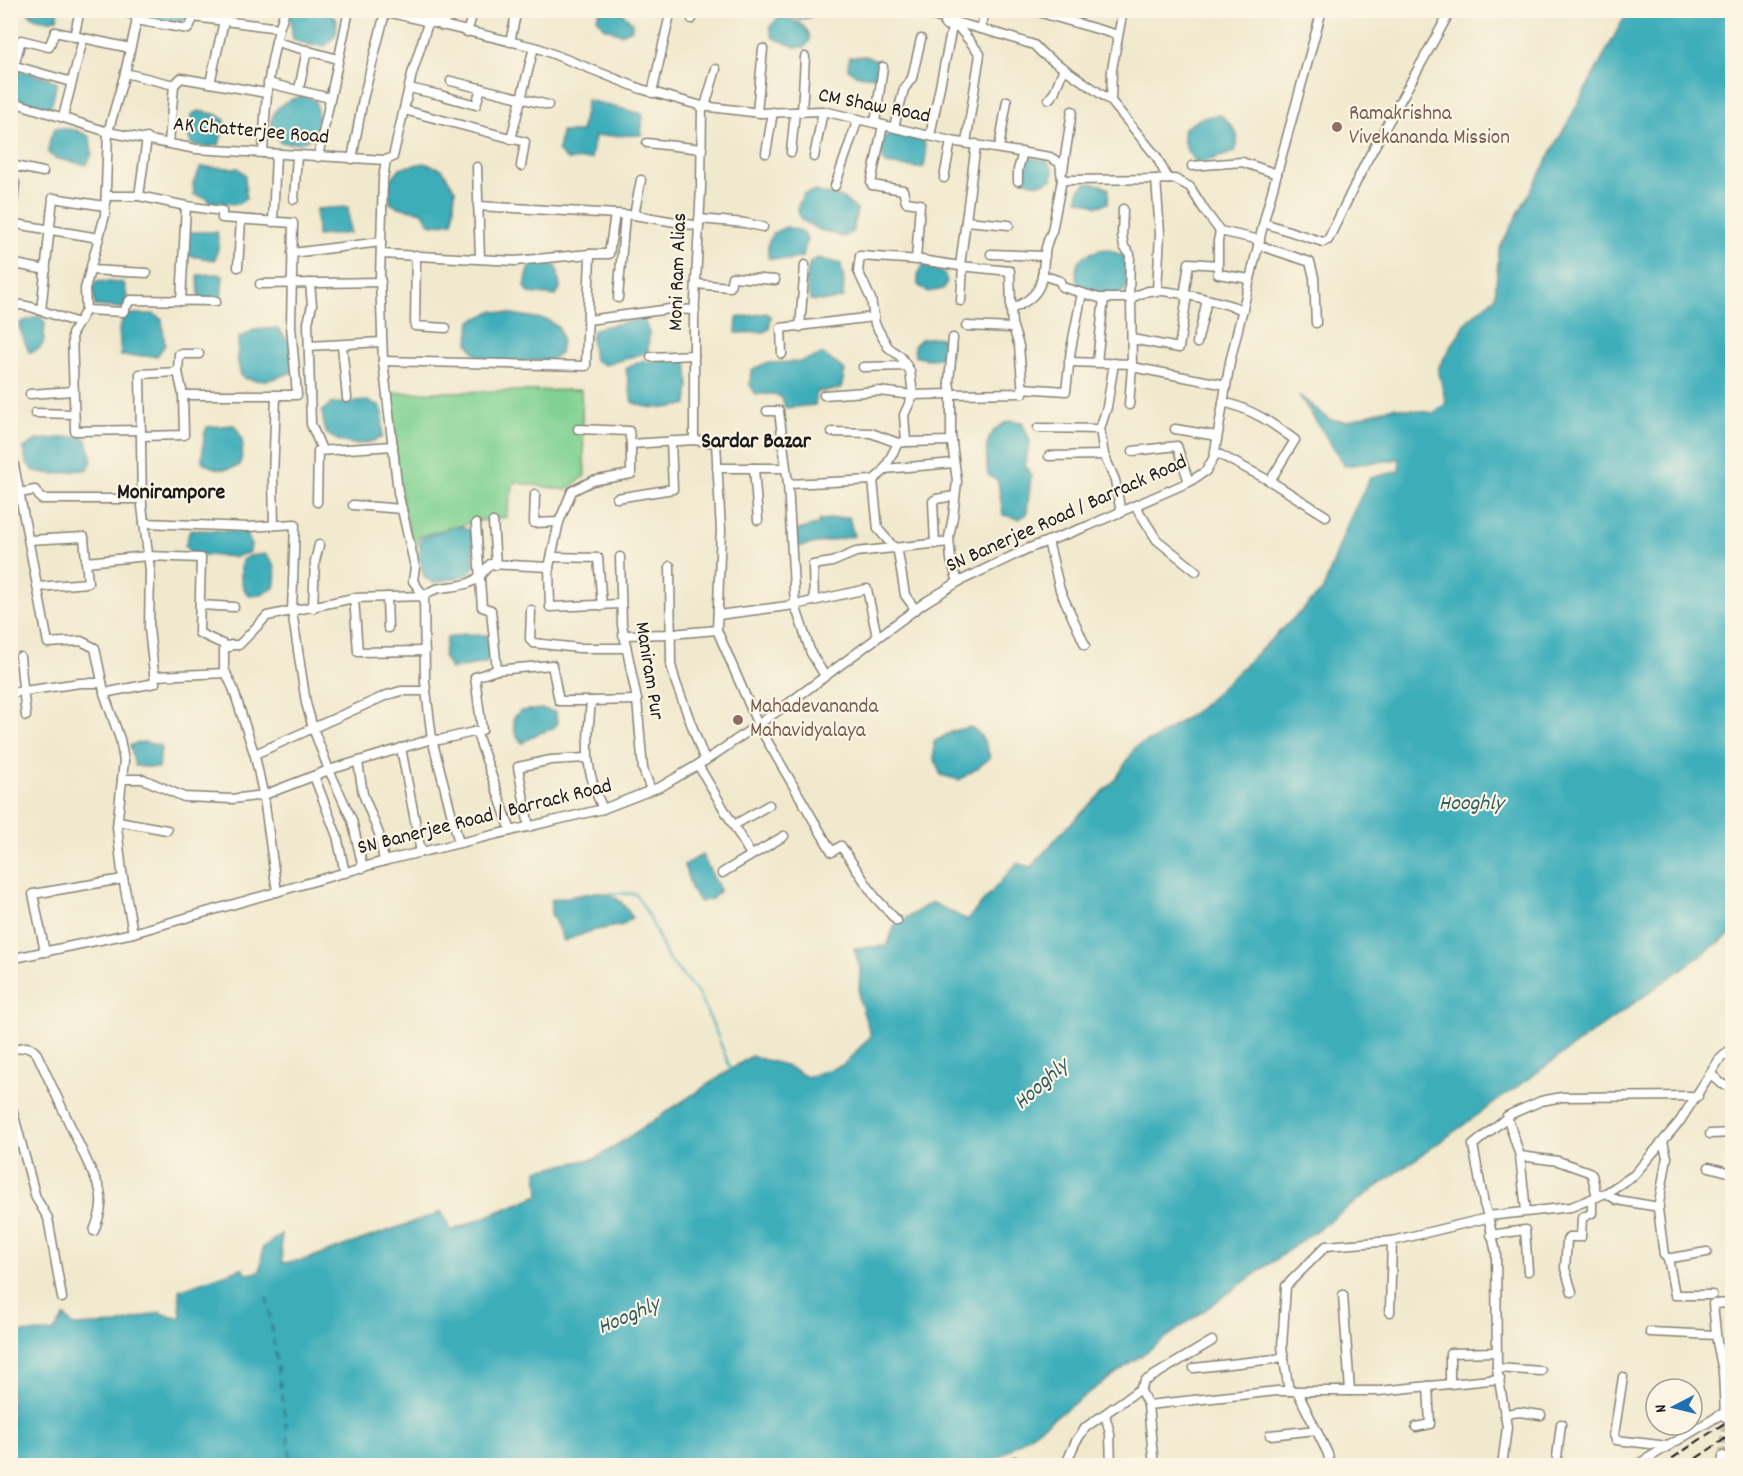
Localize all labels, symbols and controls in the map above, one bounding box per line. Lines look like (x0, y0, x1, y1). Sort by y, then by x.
street label: CM Shaw Road (815, 81, 933, 133)
place label: Ramakrishna Vivekananda Mission (1349, 100, 1510, 154)
street label: AK Chatterjee Road (172, 110, 330, 154)
marker: Ramakrishna Vivekananda Mission (1330, 120, 1344, 134)
street label: Moni Ram Alias (662, 212, 696, 332)
district label: Sardar Bazar (701, 427, 812, 458)
street label: SN Banerjee Road / Barrack Road (942, 448, 1192, 582)
district label: Monirampore (117, 478, 225, 509)
street label: Maniram Pur (625, 620, 671, 722)
place label: Mahadevananda Mahavidyalaya (750, 693, 879, 747)
marker: Mahadevananda Mahavidyalaya (731, 713, 745, 727)
street label: SN Banerjee Road / Barrack Road (355, 772, 615, 864)
water label: Hooghly (1439, 789, 1506, 820)
water label: Hooghly (1008, 1050, 1079, 1118)
water label: Hooghly (593, 1289, 668, 1344)
north arrow (1644, 1377, 1704, 1437)
text: N (1650, 1403, 1673, 1414)

